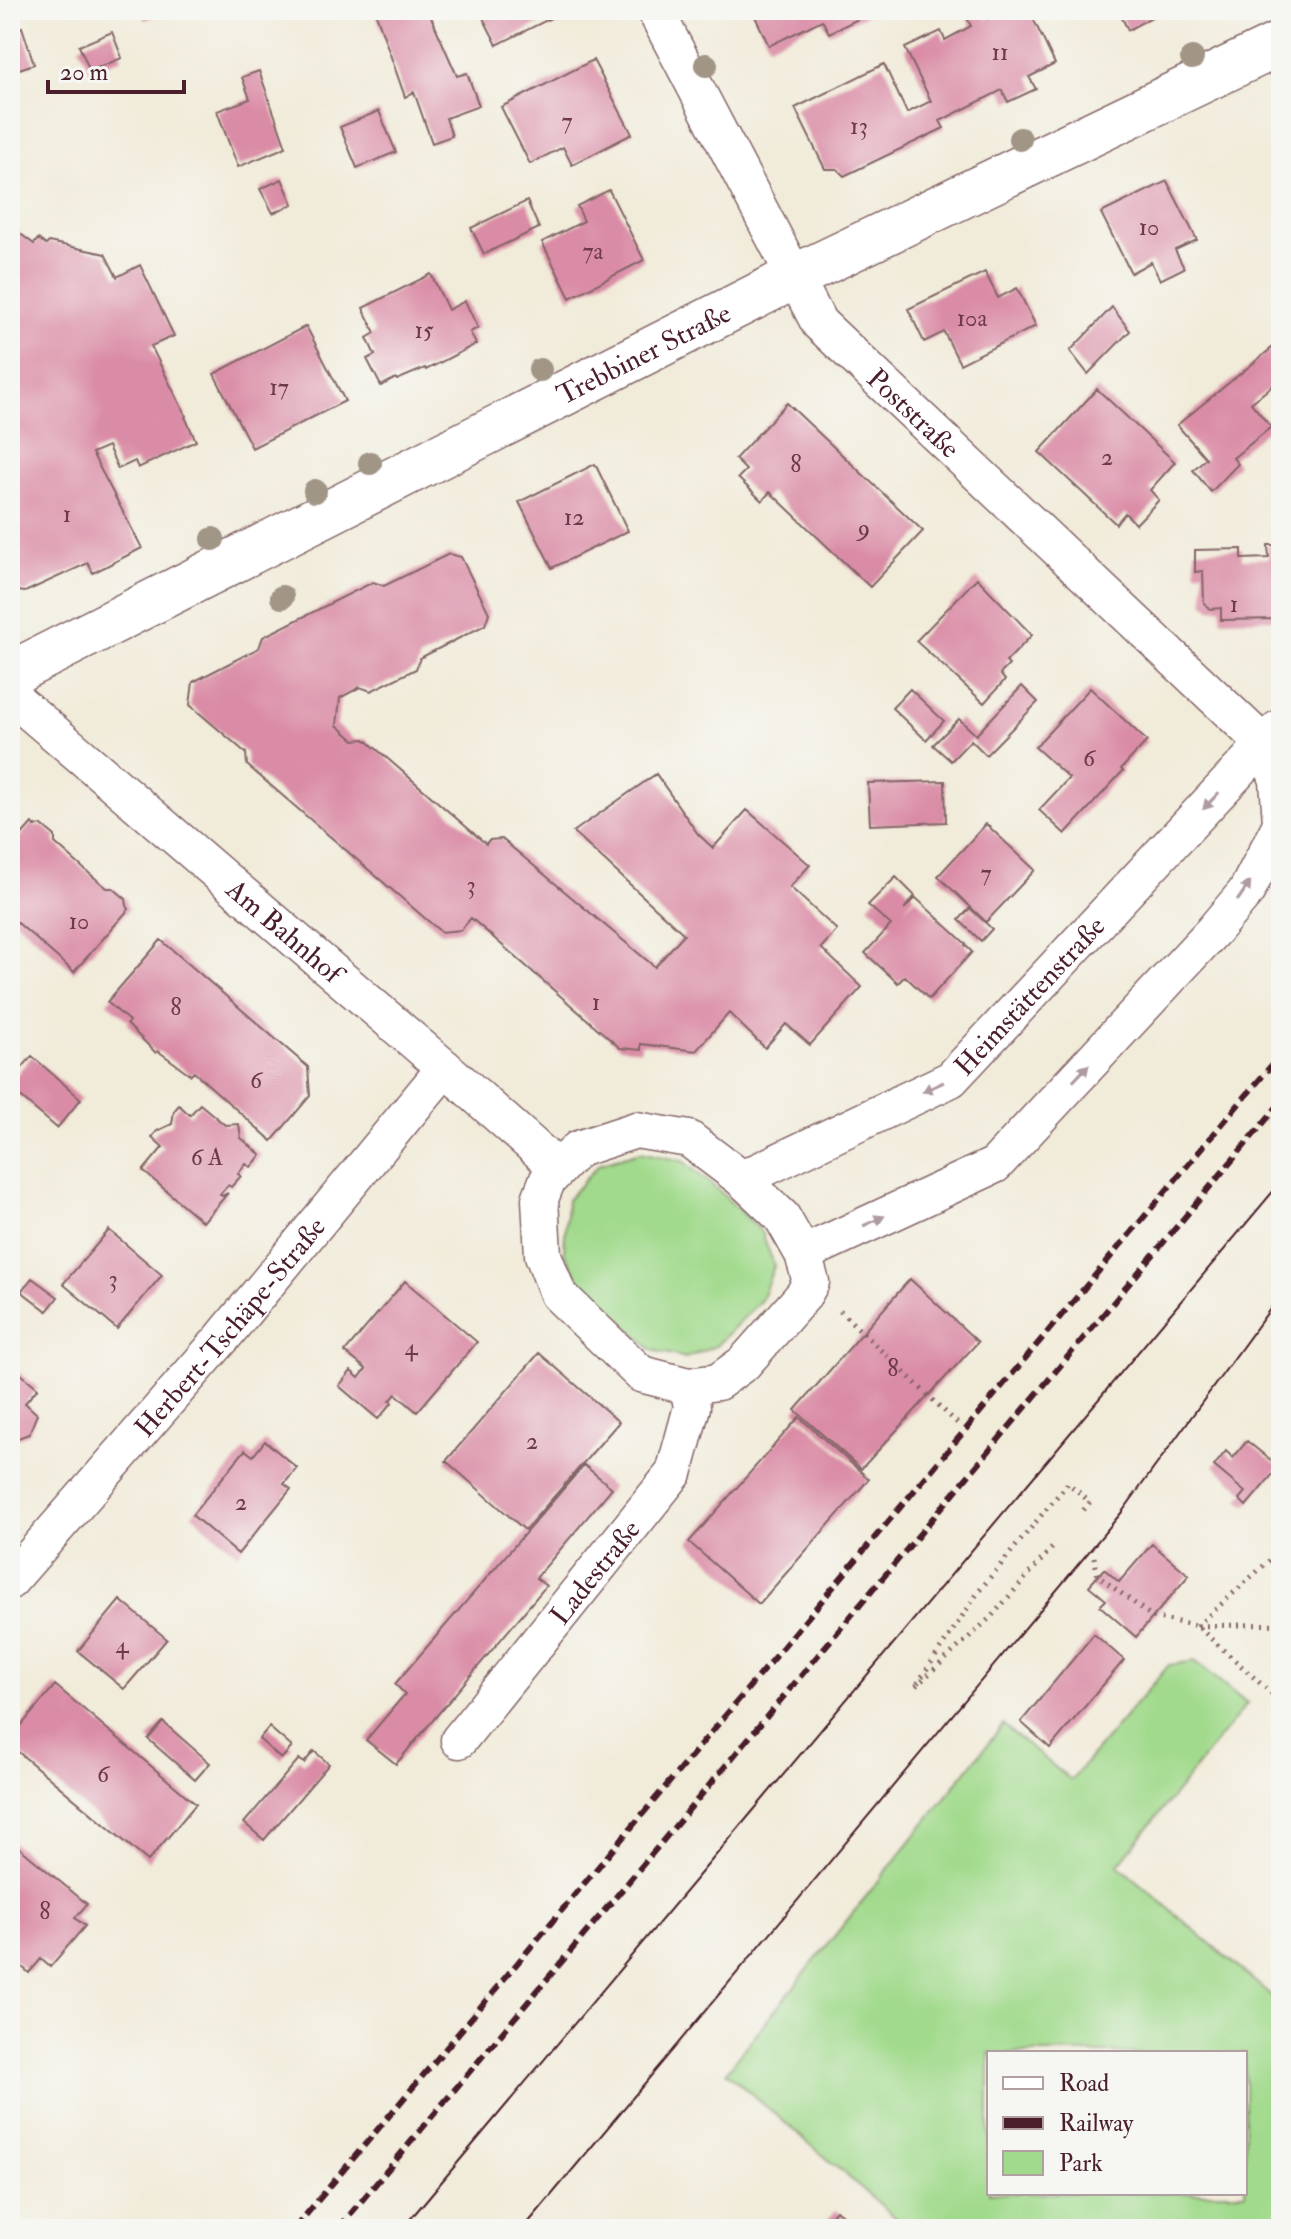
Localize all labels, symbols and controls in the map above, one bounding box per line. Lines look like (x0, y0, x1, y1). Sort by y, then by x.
house number: 11 (991, 37, 1009, 68)
scale bar (48, 44, 184, 94)
text: 20 m (60, 57, 109, 88)
house number: 7 (561, 106, 573, 137)
house number: 13 (850, 111, 868, 142)
house number: 10 (1139, 212, 1159, 243)
house number: 7a (583, 236, 605, 267)
street label: Trebbiner Straße (551, 296, 737, 413)
house number: 10a (957, 303, 988, 334)
house number: 15 (414, 315, 434, 346)
street label: Poststraße (859, 362, 967, 466)
house number: 17 (269, 372, 289, 403)
house number: 2 (1101, 442, 1113, 473)
house number: 8 (790, 449, 802, 480)
house number: 1 (63, 499, 71, 530)
house number: 12 (564, 502, 584, 533)
house number: 9 (856, 513, 870, 544)
house number: 1 (1230, 589, 1238, 620)
house number: 6 (1083, 743, 1097, 774)
one-way arrow (1203, 792, 1221, 811)
house number: 7 (980, 858, 992, 889)
house number: 3 (466, 870, 476, 901)
street label: Am Bahnhof (218, 872, 352, 994)
one-way arrow (1236, 881, 1251, 902)
house number: 10 (69, 906, 89, 937)
street label: Heimstättenstraße (947, 909, 1113, 1084)
house number: 1 (592, 987, 600, 1018)
house number: 8 (170, 992, 182, 1023)
one-way arrow (1072, 1064, 1090, 1083)
house number: 6 (250, 1065, 264, 1096)
one-way arrow (921, 1080, 945, 1094)
house number: 6 A (191, 1142, 223, 1173)
street label: Herbert-Tschäpe-Straße (128, 1210, 334, 1445)
one-way arrow (862, 1214, 885, 1228)
house number: 3 (108, 1264, 118, 1295)
house number: 4 (405, 1332, 419, 1363)
house number: 8 (887, 1353, 899, 1384)
house number: 2 (526, 1426, 538, 1457)
house number: 2 (235, 1487, 247, 1518)
street label: Ladestraße (543, 1513, 649, 1632)
house number: 4 (116, 1630, 130, 1661)
house number: 6 (97, 1759, 111, 1790)
house number: 8 (39, 1896, 51, 1927)
legend (987, 2051, 1247, 2195)
text: Road (1059, 2068, 1109, 2099)
text: Railway (1059, 2108, 1134, 2139)
text: Park (1059, 2148, 1103, 2179)

